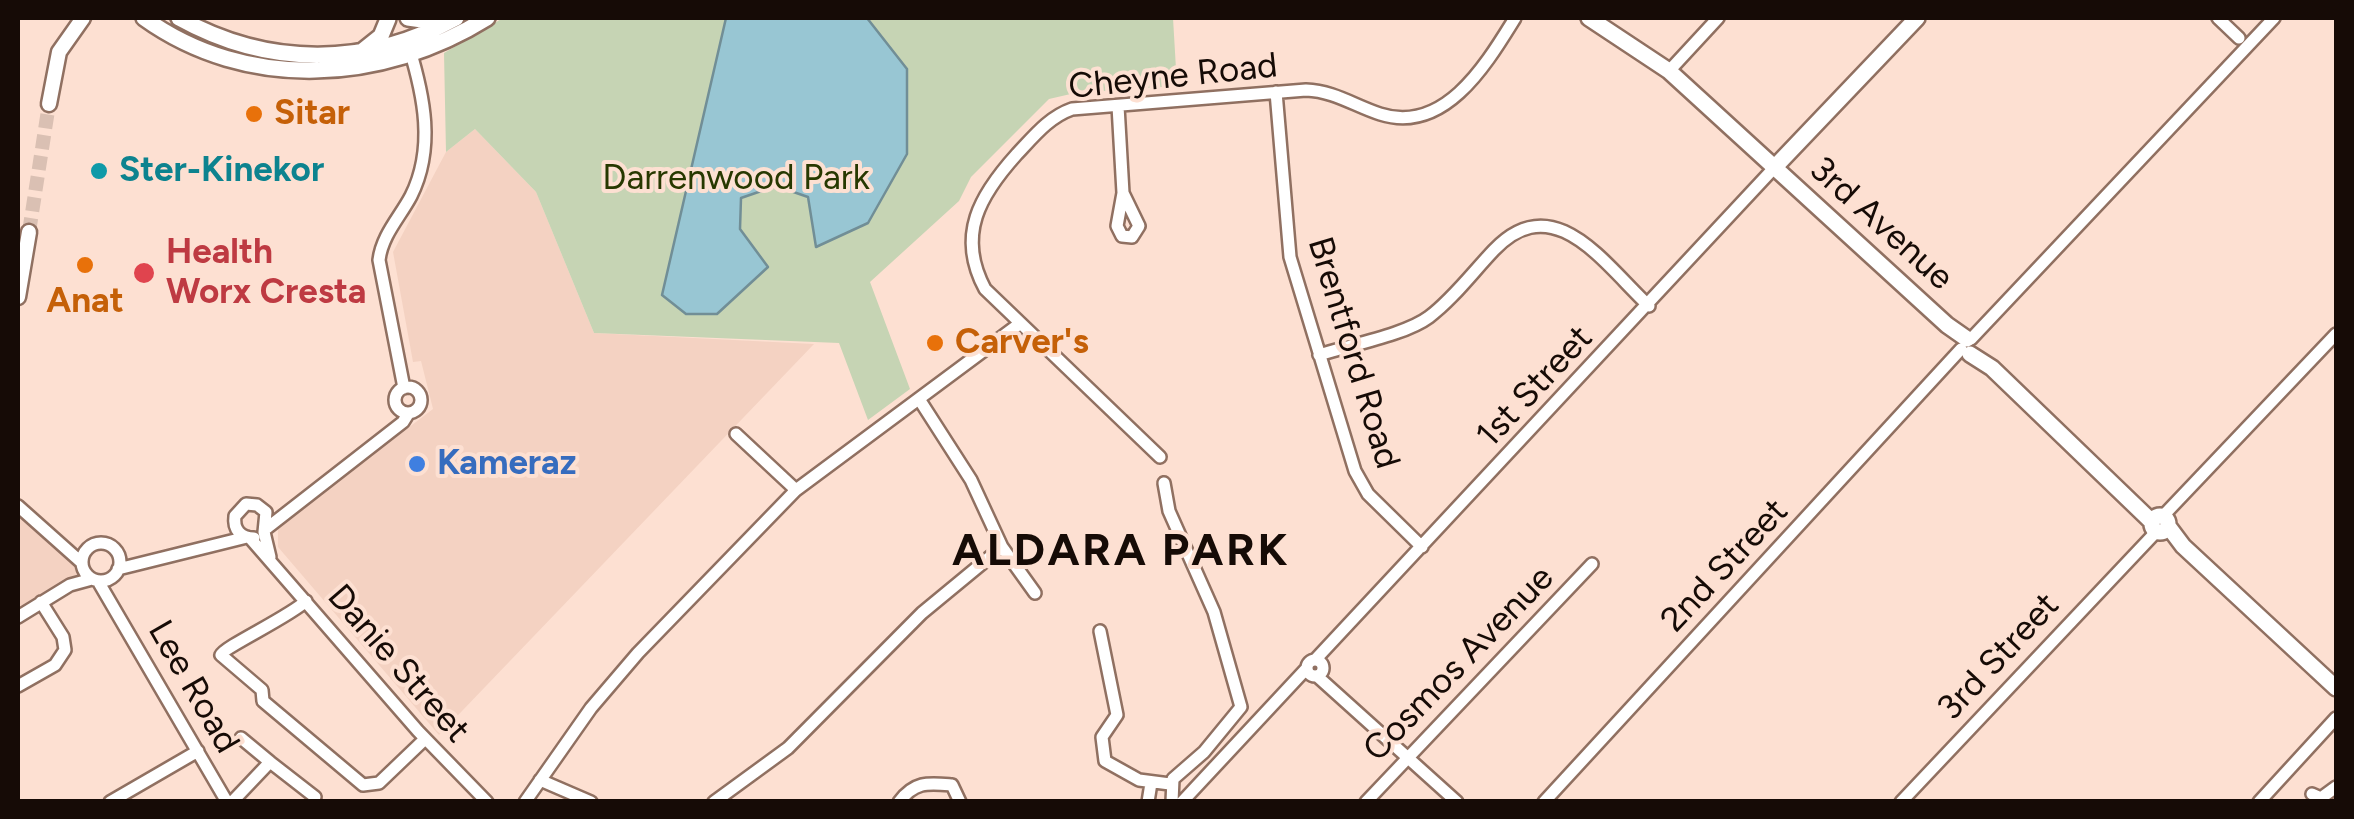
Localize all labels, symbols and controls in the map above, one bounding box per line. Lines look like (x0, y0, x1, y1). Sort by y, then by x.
street label: Cheyne Road (1067, 45, 1279, 109)
place label: Sitar (274, 93, 350, 135)
marker: Sitar (243, 103, 265, 125)
street label: 3rd Avenue (1801, 149, 1961, 299)
place label: Ster-Kinekor (119, 150, 324, 192)
park label: Darrenwood Park (602, 158, 870, 200)
marker: Ster-Kinekor (88, 160, 110, 182)
place label: Health Worx Cresta (166, 232, 366, 314)
street label: Brentford Road (1298, 232, 1408, 474)
marker: Anat (74, 254, 96, 276)
marker: Health Worx Cresta (131, 260, 157, 286)
place label: Anat (46, 281, 124, 323)
street label: 1st Street (1468, 318, 1602, 456)
place label: Carver's (955, 322, 1089, 364)
marker: Carver's (924, 332, 946, 354)
place label: Kameraz (437, 443, 576, 485)
marker: Kameraz (406, 453, 428, 475)
street label: 2nd Street (1653, 491, 1797, 641)
district label: ALDARA PARK (952, 525, 1290, 579)
street label: Cosmos Avenue (1355, 558, 1563, 770)
street label: Danie Street (318, 577, 478, 751)
street label: 3rd Street (1930, 585, 2068, 729)
street label: Lee Road (138, 613, 248, 761)

